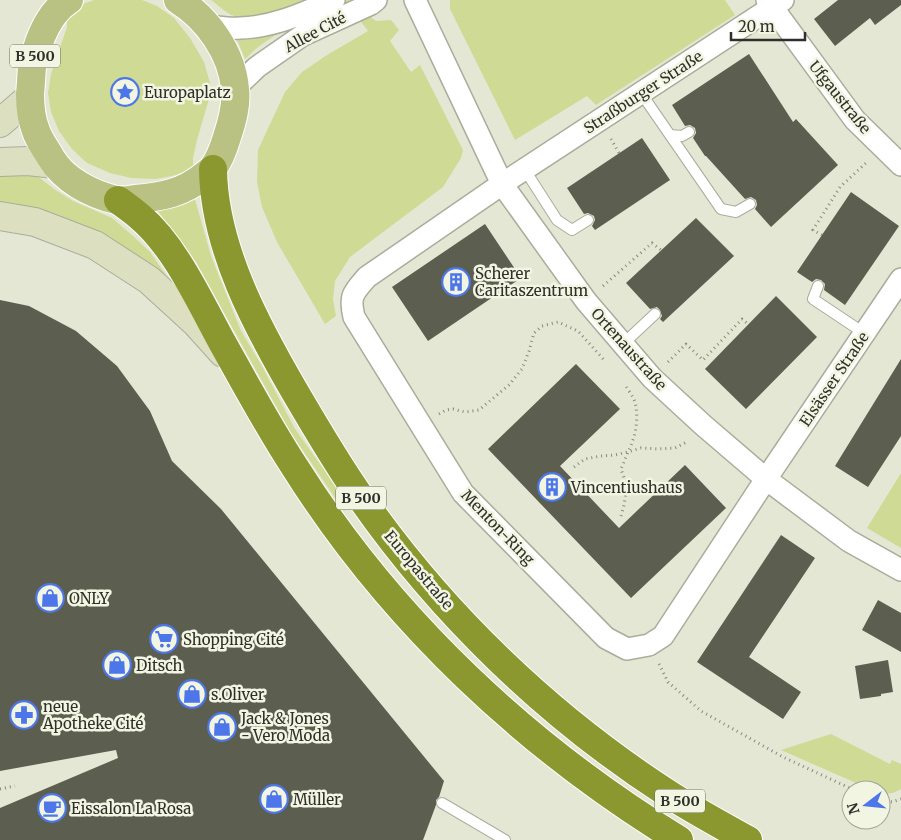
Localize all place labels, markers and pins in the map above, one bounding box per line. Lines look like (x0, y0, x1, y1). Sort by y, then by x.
place icon: Europaplatz (110, 77, 140, 107)
place label: Europaplatz (144, 83, 231, 102)
place label: Scherer Caritaszentrum (475, 264, 588, 300)
building icon: Scherer Caritaszentrum (441, 267, 471, 297)
building icon: Vincentiushaus (537, 472, 567, 502)
place label: Vincentiushaus (570, 478, 682, 497)
shop icon: ONLY (35, 583, 65, 613)
place label: ONLY (69, 589, 109, 608)
supermarket icon: Shopping Cité (149, 624, 179, 654)
place label: Shopping Cité (183, 630, 284, 649)
shop icon: Ditsch (102, 650, 132, 680)
place label: Ditsch (136, 656, 183, 675)
shop icon: s.Oliver (177, 679, 207, 709)
place label: s.Oliver (211, 685, 265, 704)
place label: neue Apotheke Cité (42, 697, 144, 733)
pharmacy icon: neue Apotheke Cité (9, 700, 39, 730)
place label: Jack & Jones - Vero Moda (240, 709, 330, 745)
shop icon: Jack & Jones - Vero Moda (207, 712, 237, 742)
shop icon: Müller (259, 784, 289, 814)
place label: Müller (293, 790, 341, 809)
cafe icon: Eissalon La Rosa (37, 793, 67, 823)
place label: Eissalon La Rosa (71, 799, 191, 818)

